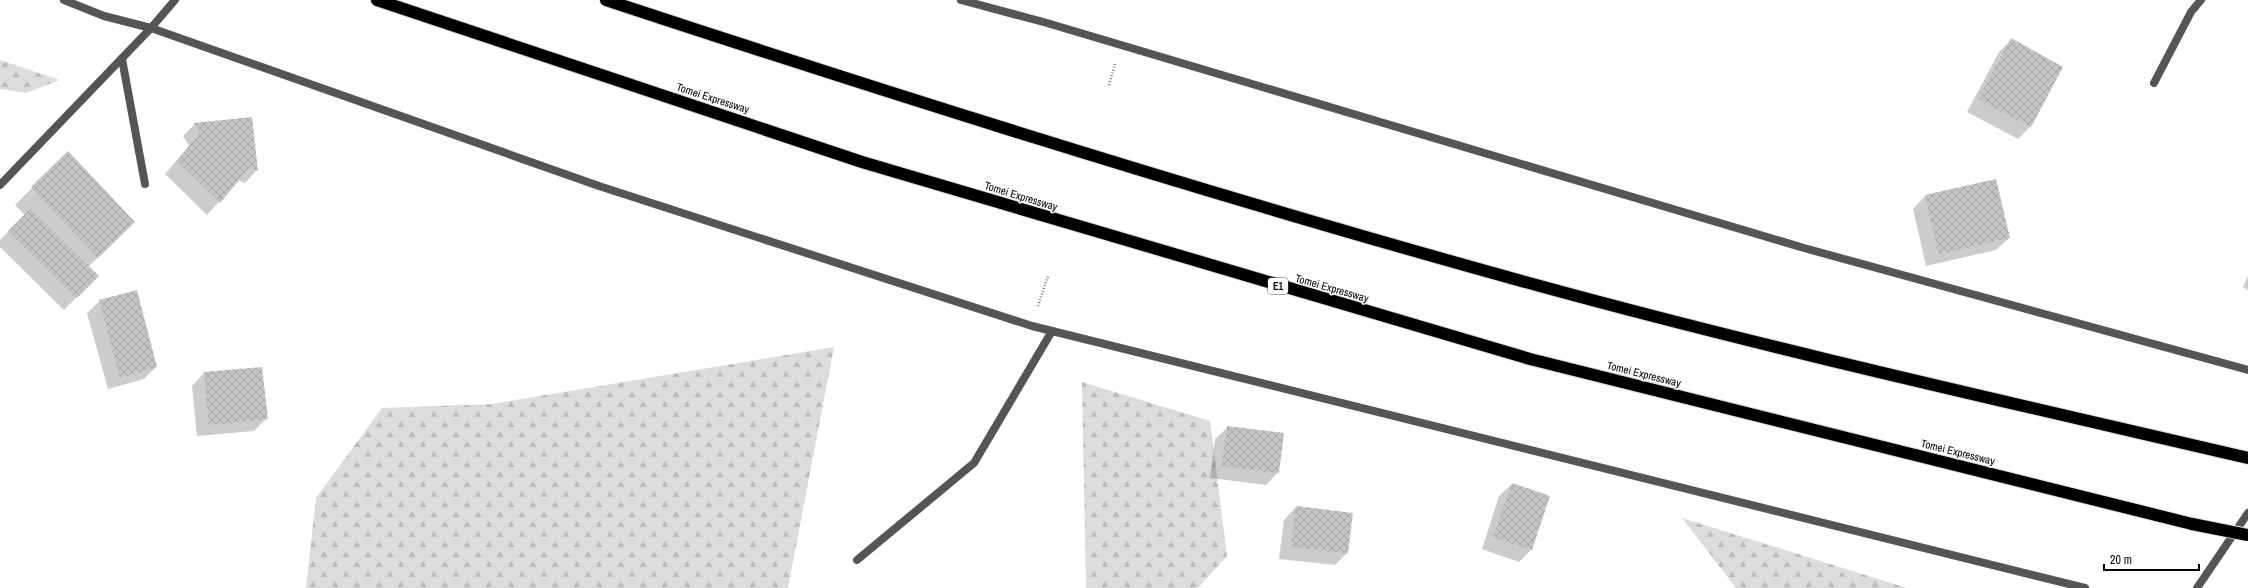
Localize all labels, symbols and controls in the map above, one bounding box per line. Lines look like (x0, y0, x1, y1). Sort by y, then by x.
street label: Tomei Expressway (675, 80, 752, 117)
street label: Tomei Expressway (983, 178, 1060, 214)
street label: Tomei Expressway (1294, 271, 1371, 305)
road number: E1 (1268, 278, 1288, 294)
street label: Tomei Expressway (1606, 358, 1683, 390)
street label: Tomei Expressway (1920, 436, 1997, 468)
scale bar (2104, 546, 2199, 572)
text: 20 m (2110, 552, 2132, 568)

